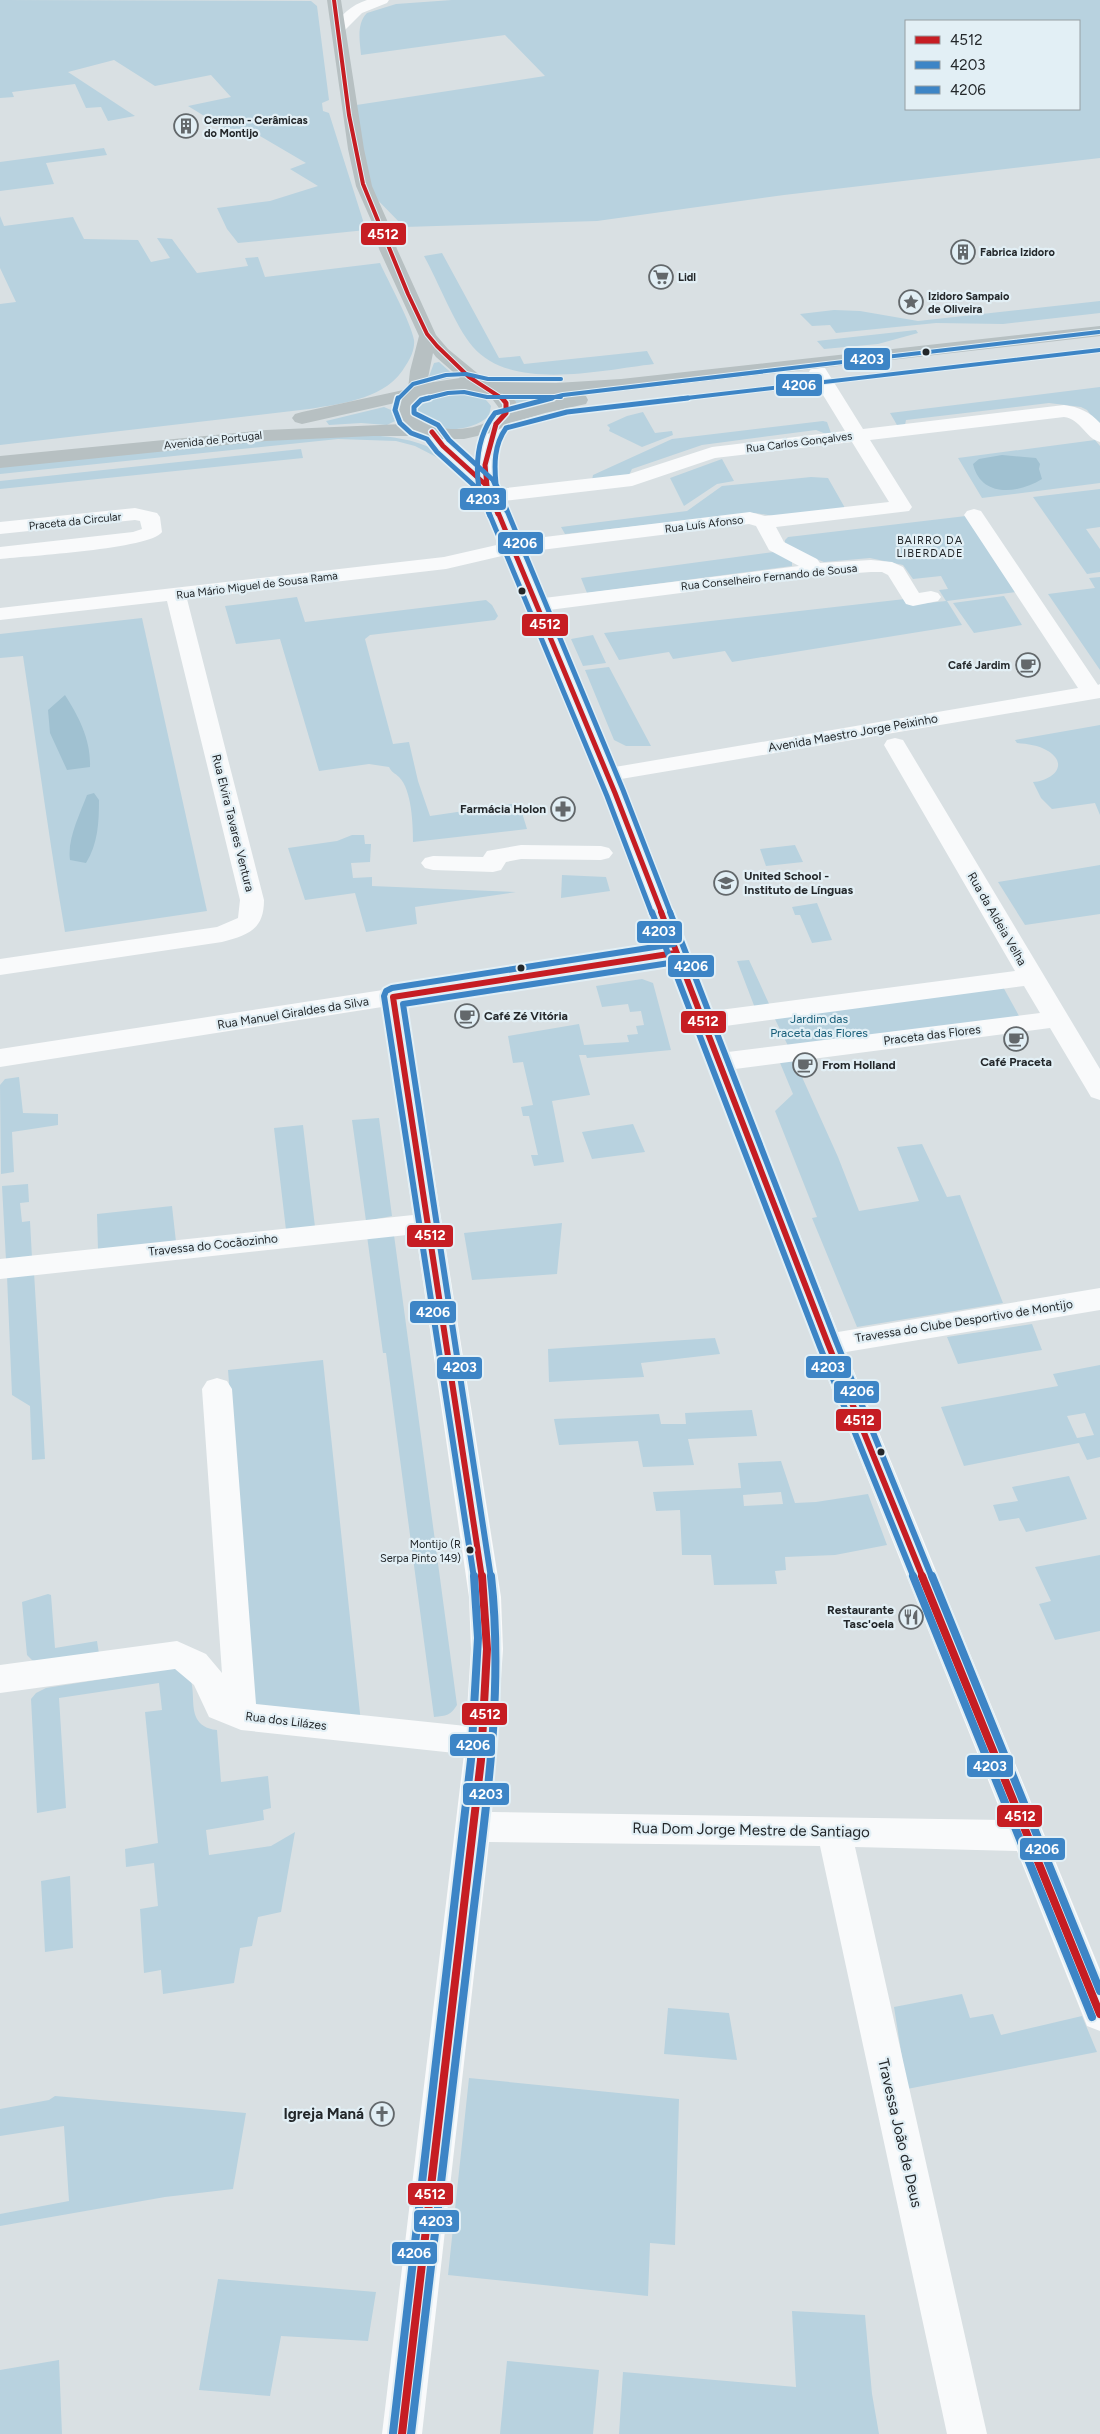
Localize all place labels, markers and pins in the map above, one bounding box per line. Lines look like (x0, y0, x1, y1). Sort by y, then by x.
building icon: Cermon - Cerâmicas do Montijo (173, 113, 199, 139)
place label: Cermon - Cerâmicas do Montijo (204, 114, 308, 140)
building icon: Fabrica Izidoro (950, 239, 976, 265)
place label: Fabrica Izidoro (980, 246, 1055, 259)
supermarket icon: Lidl (648, 264, 674, 290)
place label: Lidl (678, 271, 696, 284)
place icon: Izidoro Sampaio de Oliveira (898, 289, 924, 315)
place label: Izidoro Sampaio de Oliveira (928, 290, 1010, 316)
unlabelled marker (921, 347, 931, 357)
unlabelled marker (517, 586, 527, 596)
cafe icon: Café Jardim (1015, 652, 1041, 678)
place label: Café Jardim (948, 659, 1010, 672)
pharmacy icon: Farmácia Holon (550, 796, 576, 822)
place label: Farmácia Holon (460, 802, 546, 816)
place label: United School - Instituto de Línguas (744, 869, 854, 897)
school or university icon: United School - Instituto de Línguas (713, 870, 739, 896)
unlabelled marker (516, 963, 526, 973)
cafe icon: Café Zé Vitória (454, 1003, 480, 1029)
place label: Café Zé Vitória (484, 1009, 568, 1023)
cafe icon: Café Praceta (1003, 1026, 1029, 1052)
cafe icon: From Holland (792, 1052, 818, 1078)
place label: Café Praceta (980, 1055, 1052, 1069)
place label: From Holland (822, 1058, 896, 1072)
unlabelled marker (876, 1447, 886, 1457)
place label: Montijo (R Serpa Pinto 149) (380, 1538, 461, 1565)
marker: Montijo (R Serpa Pinto 149) (465, 1545, 475, 1555)
place label: Restaurante Tasc'oela (827, 1603, 894, 1631)
restaurant icon: Restaurante Tasc'oela (898, 1604, 924, 1630)
church icon: Igreja Maná (369, 2101, 395, 2127)
place label: Igreja Maná (283, 2105, 364, 2123)

